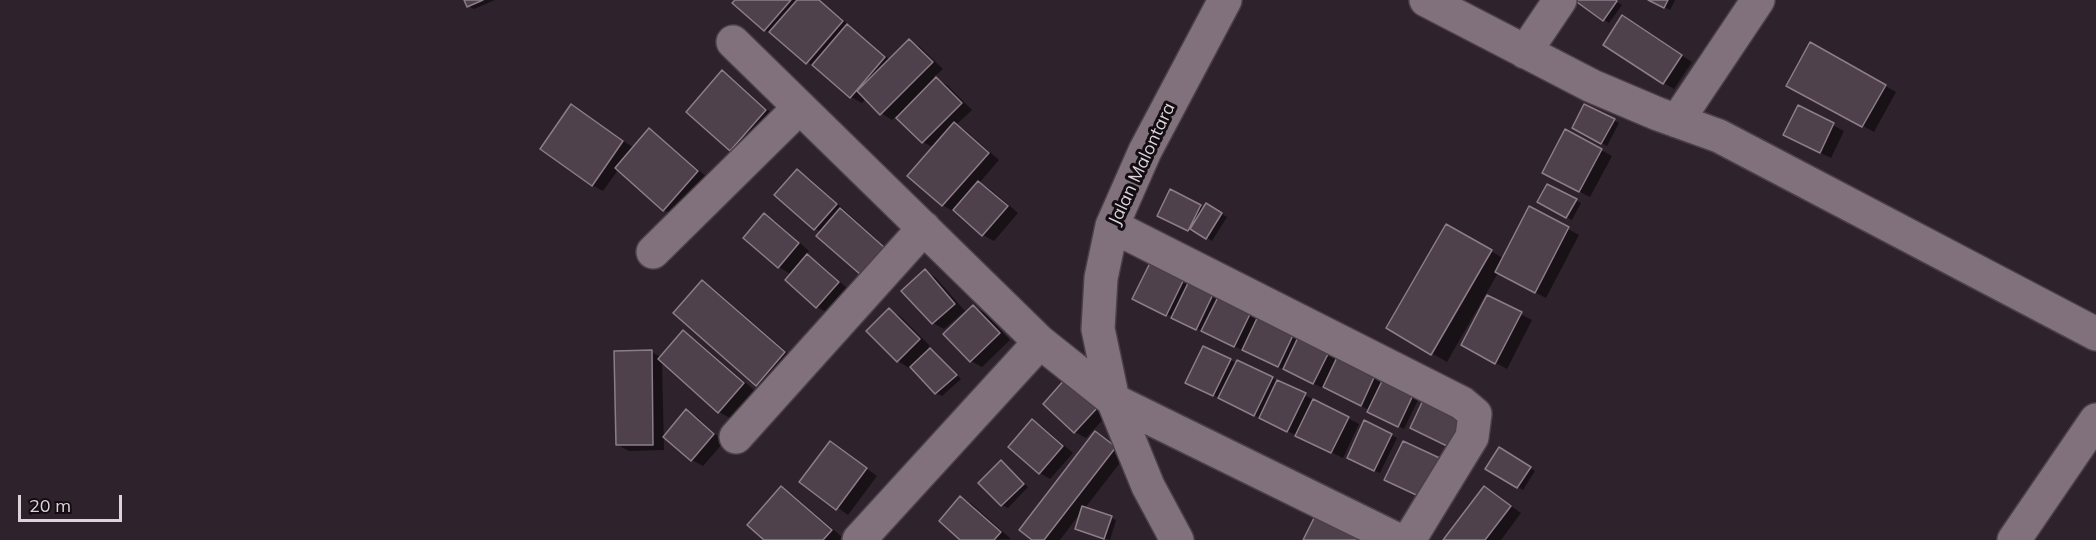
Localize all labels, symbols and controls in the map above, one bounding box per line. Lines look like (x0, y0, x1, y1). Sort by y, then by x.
street label: Jalan Malontara (1104, 99, 1180, 229)
scale bar (21, 483, 124, 521)
text: 20 m (29, 494, 71, 517)

